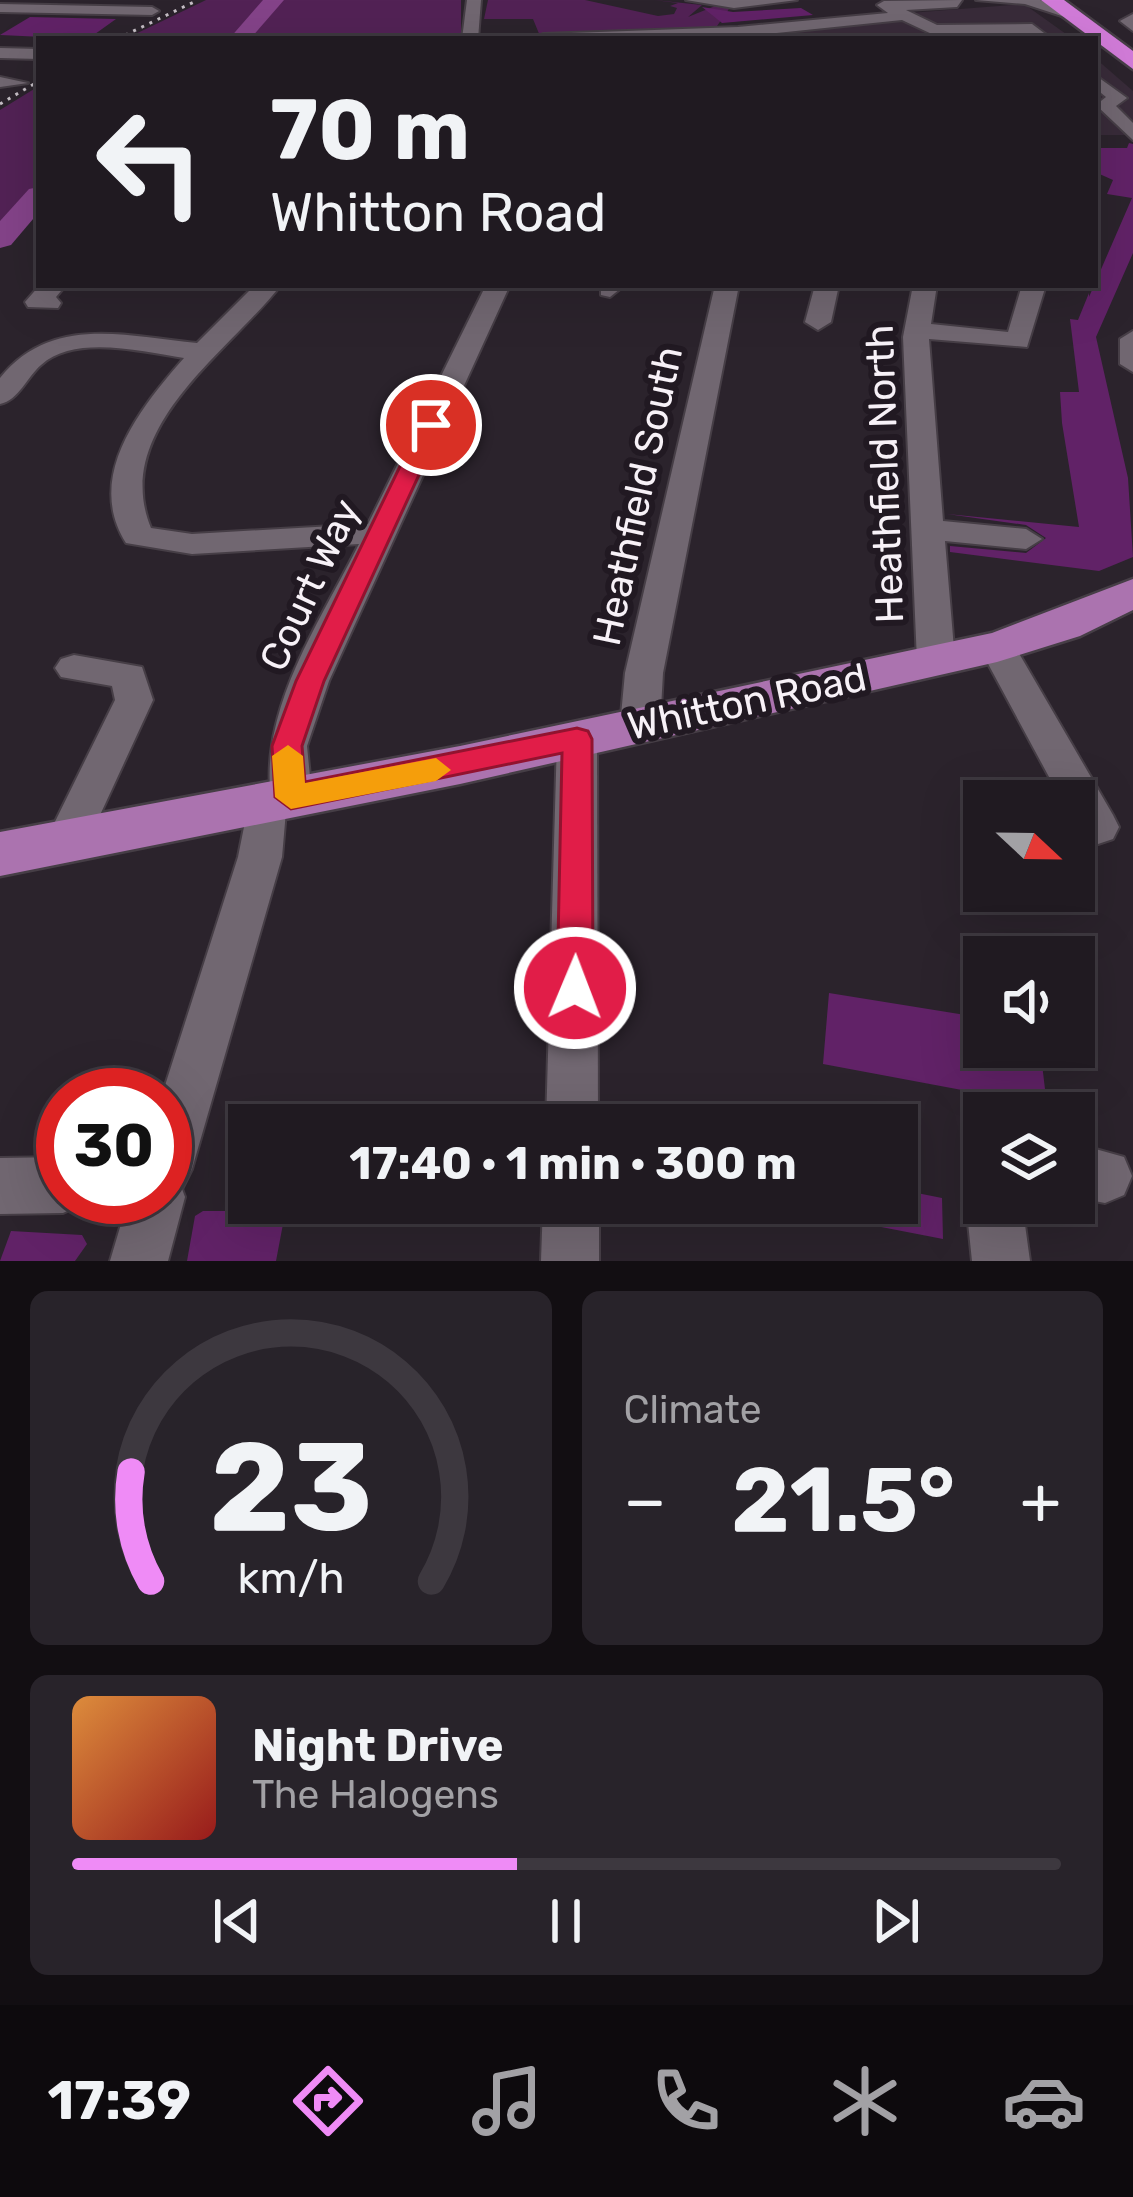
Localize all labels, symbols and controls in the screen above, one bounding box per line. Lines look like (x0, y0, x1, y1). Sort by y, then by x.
text: 70 m (270, 80, 470, 180)
icon: left (72, 84, 228, 240)
text: Whitton Road (270, 181, 606, 245)
street label: Heathfield North (857, 324, 913, 624)
street label: Heathfield South (584, 342, 692, 650)
pin (380, 374, 482, 476)
icon: arrive (398, 392, 464, 458)
street label: Court Way (250, 492, 370, 678)
street label: Whitton Road (623, 654, 871, 750)
north arrow (963, 780, 1095, 912)
map controls (963, 780, 1095, 1224)
position arrow (512, 925, 638, 1051)
button: sound (963, 936, 1095, 1068)
speed limit sign: 30 (36, 1068, 192, 1224)
button: layers (963, 1092, 1095, 1224)
text: 17:40 · 1 min · 300 m (349, 1137, 797, 1190)
text: Climate (624, 1387, 762, 1433)
text: 23 (209, 1413, 372, 1561)
text: 21.5° (731, 1447, 955, 1554)
text: − (624, 1461, 666, 1540)
text: + (1020, 1461, 1061, 1540)
text: km/h (237, 1553, 344, 1604)
text: Night Drive (252, 1719, 504, 1772)
text: The Halogens (252, 1772, 499, 1818)
icon: previous (204, 1888, 270, 1954)
icon: pause (533, 1888, 599, 1954)
icon: next (863, 1888, 929, 1954)
icon: directions (286, 2059, 370, 2143)
icon: music (465, 2059, 549, 2143)
icon: phone (644, 2059, 728, 2143)
icon: climate (823, 2059, 907, 2143)
icon: car (1002, 2059, 1086, 2143)
text: 17:39 (47, 2069, 191, 2133)

